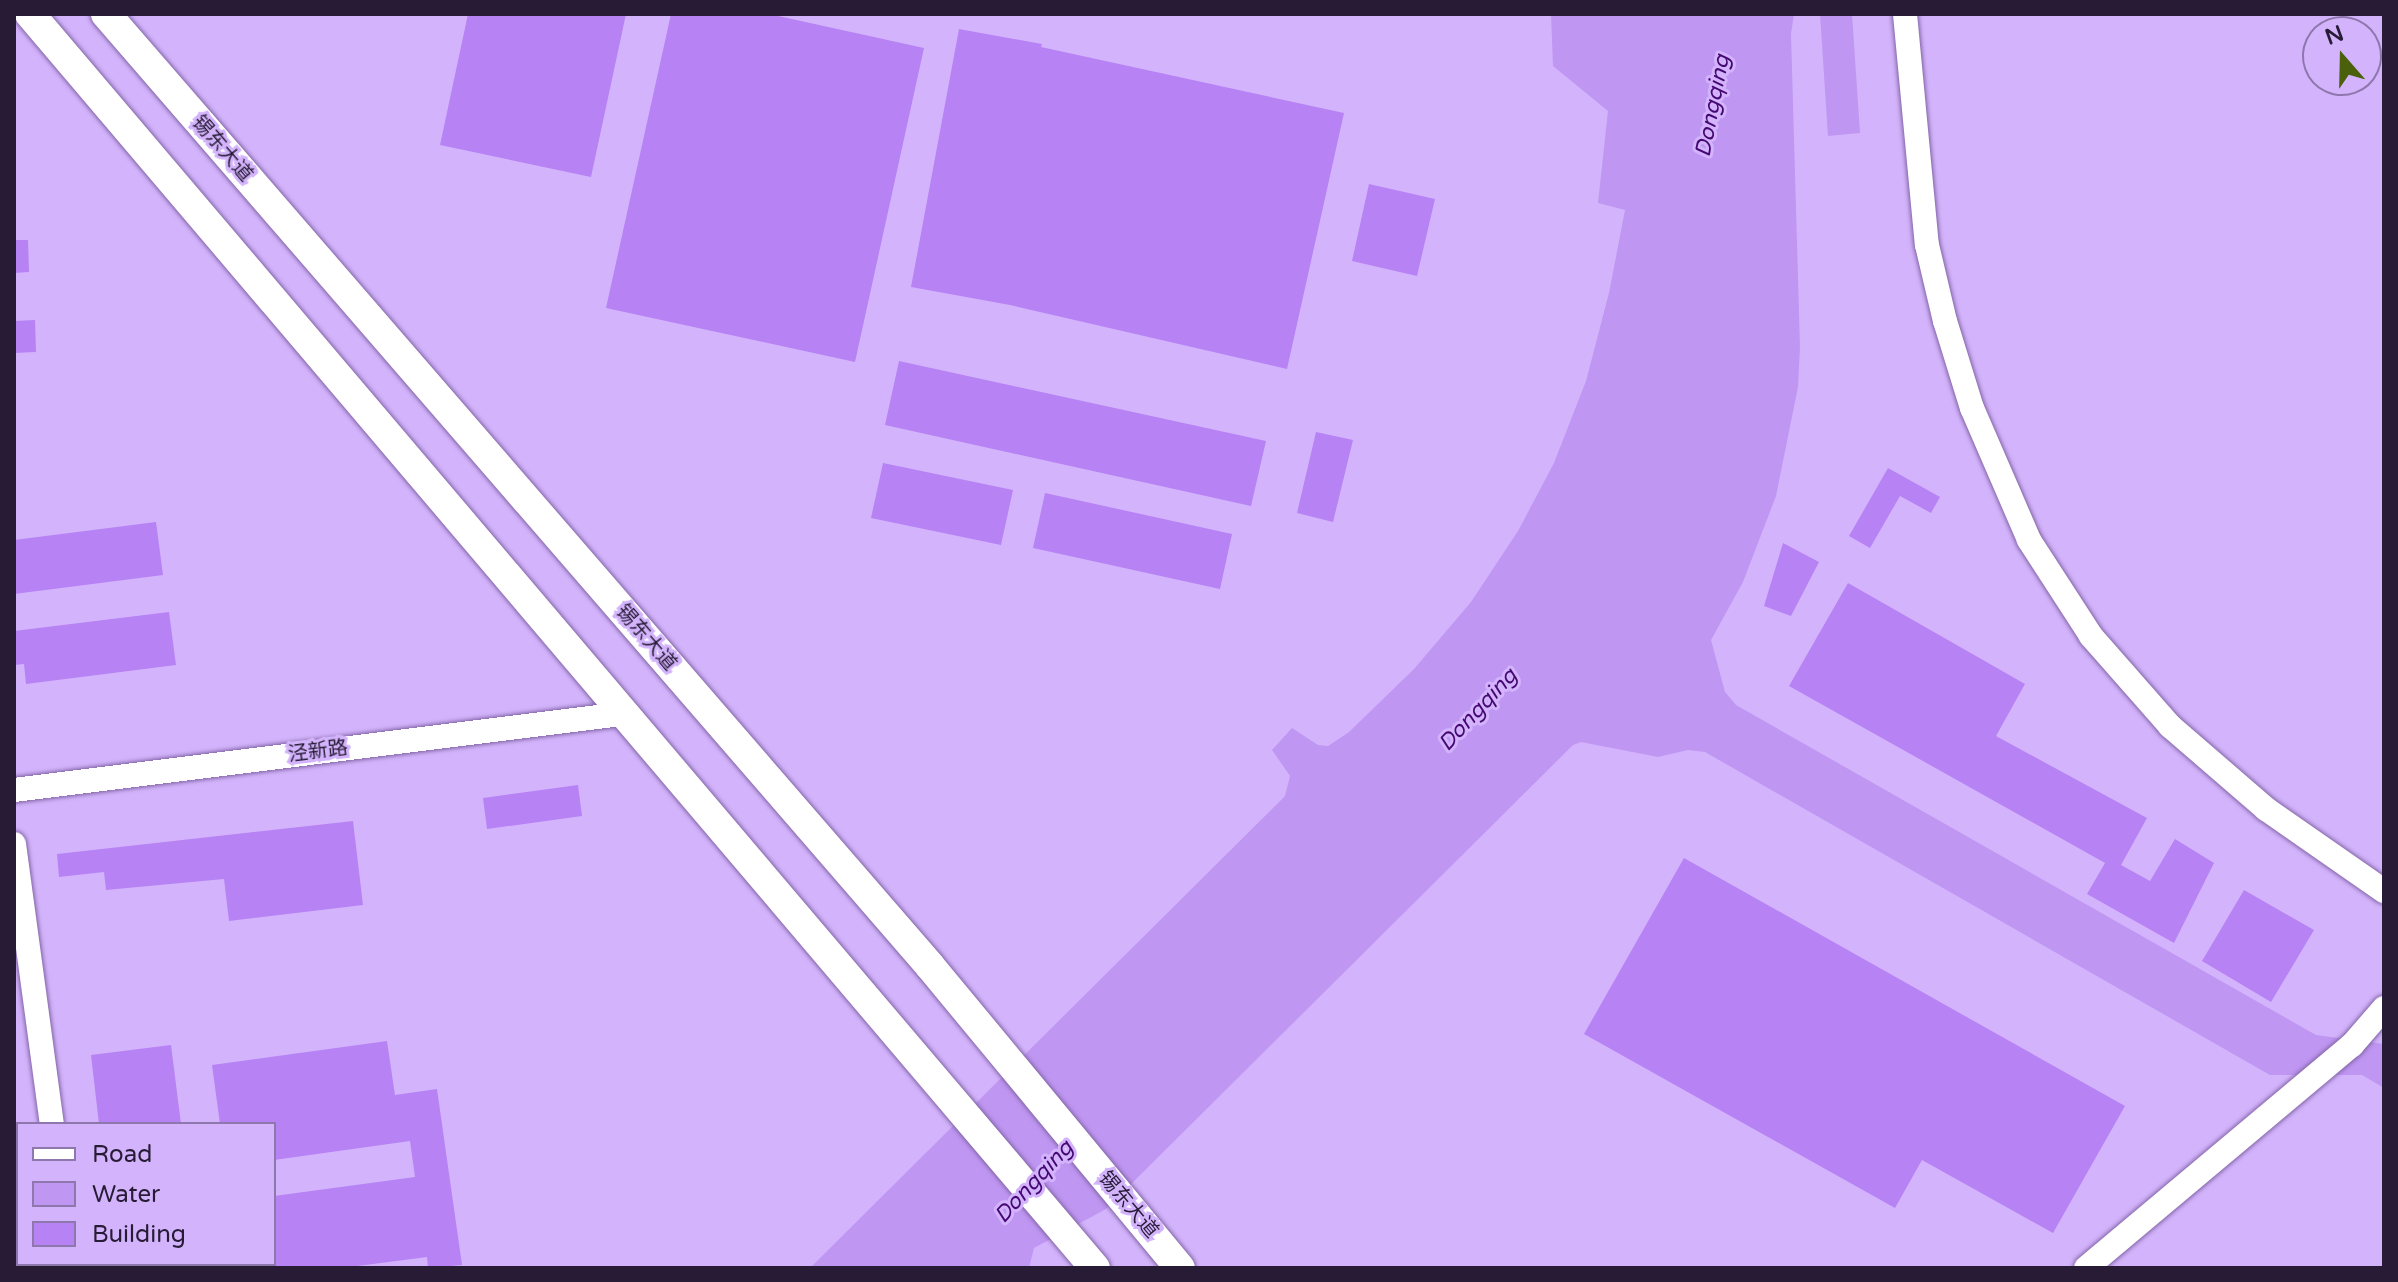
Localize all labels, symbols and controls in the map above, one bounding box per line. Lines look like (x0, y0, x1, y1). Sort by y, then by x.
north arrow (2302, 16, 2382, 96)
text: N (2322, 20, 2347, 51)
water label: Dongqing (1690, 53, 1736, 159)
street label: 锡东大道 (187, 111, 257, 187)
street label: 锡东大道 (611, 600, 681, 676)
water label: Dongqing (1433, 663, 1523, 757)
street label: 泾新路 (287, 736, 349, 768)
legend (16, 1122, 276, 1266)
water label: Dongqing (989, 1135, 1079, 1229)
text: Road (92, 1140, 152, 1169)
street label: 锡东大道 (1093, 1167, 1163, 1243)
text: Water (92, 1180, 160, 1209)
text: Building (92, 1220, 186, 1249)

